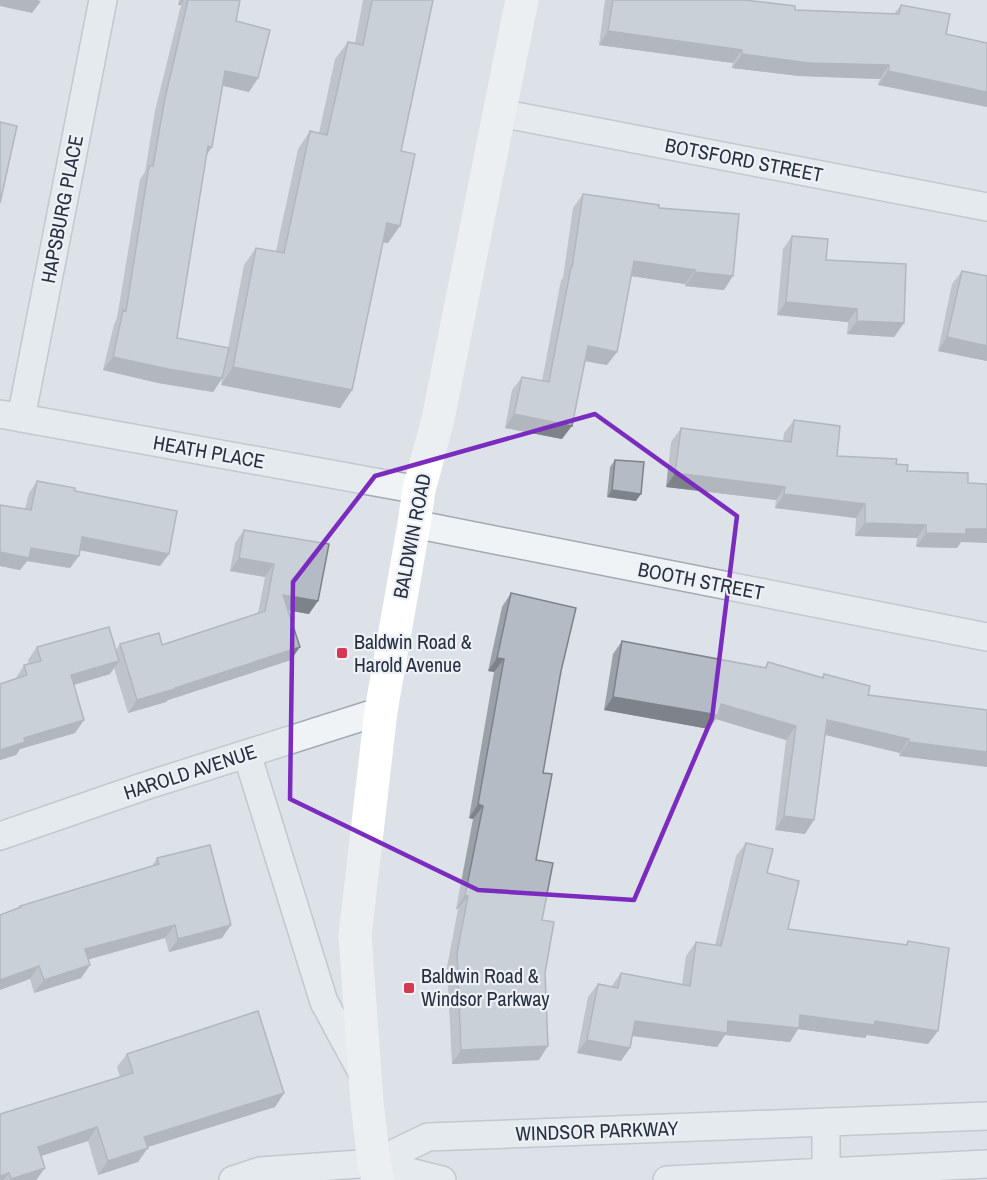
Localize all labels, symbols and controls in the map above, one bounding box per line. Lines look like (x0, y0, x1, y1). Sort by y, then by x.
street label: BOTSFORD STREET (663, 131, 825, 188)
street label: HAPSBURG PLACE (34, 133, 89, 285)
street label: HEATH PLACE (151, 428, 267, 475)
street label: BALDWIN ROAD (386, 471, 437, 601)
street label: BOOTH STREET (636, 555, 766, 606)
place label: Baldwin Road & Harold Avenue (354, 628, 472, 678)
marker: Baldwin Road & Harold Avenue (335, 646, 349, 660)
street label: HAROLD AVENUE (120, 737, 260, 806)
place label: Baldwin Road & Windsor Parkway (421, 962, 550, 1012)
marker: Baldwin Road & Windsor Parkway (402, 981, 416, 995)
street label: WINDSOR PARKWAY (515, 1114, 679, 1147)

